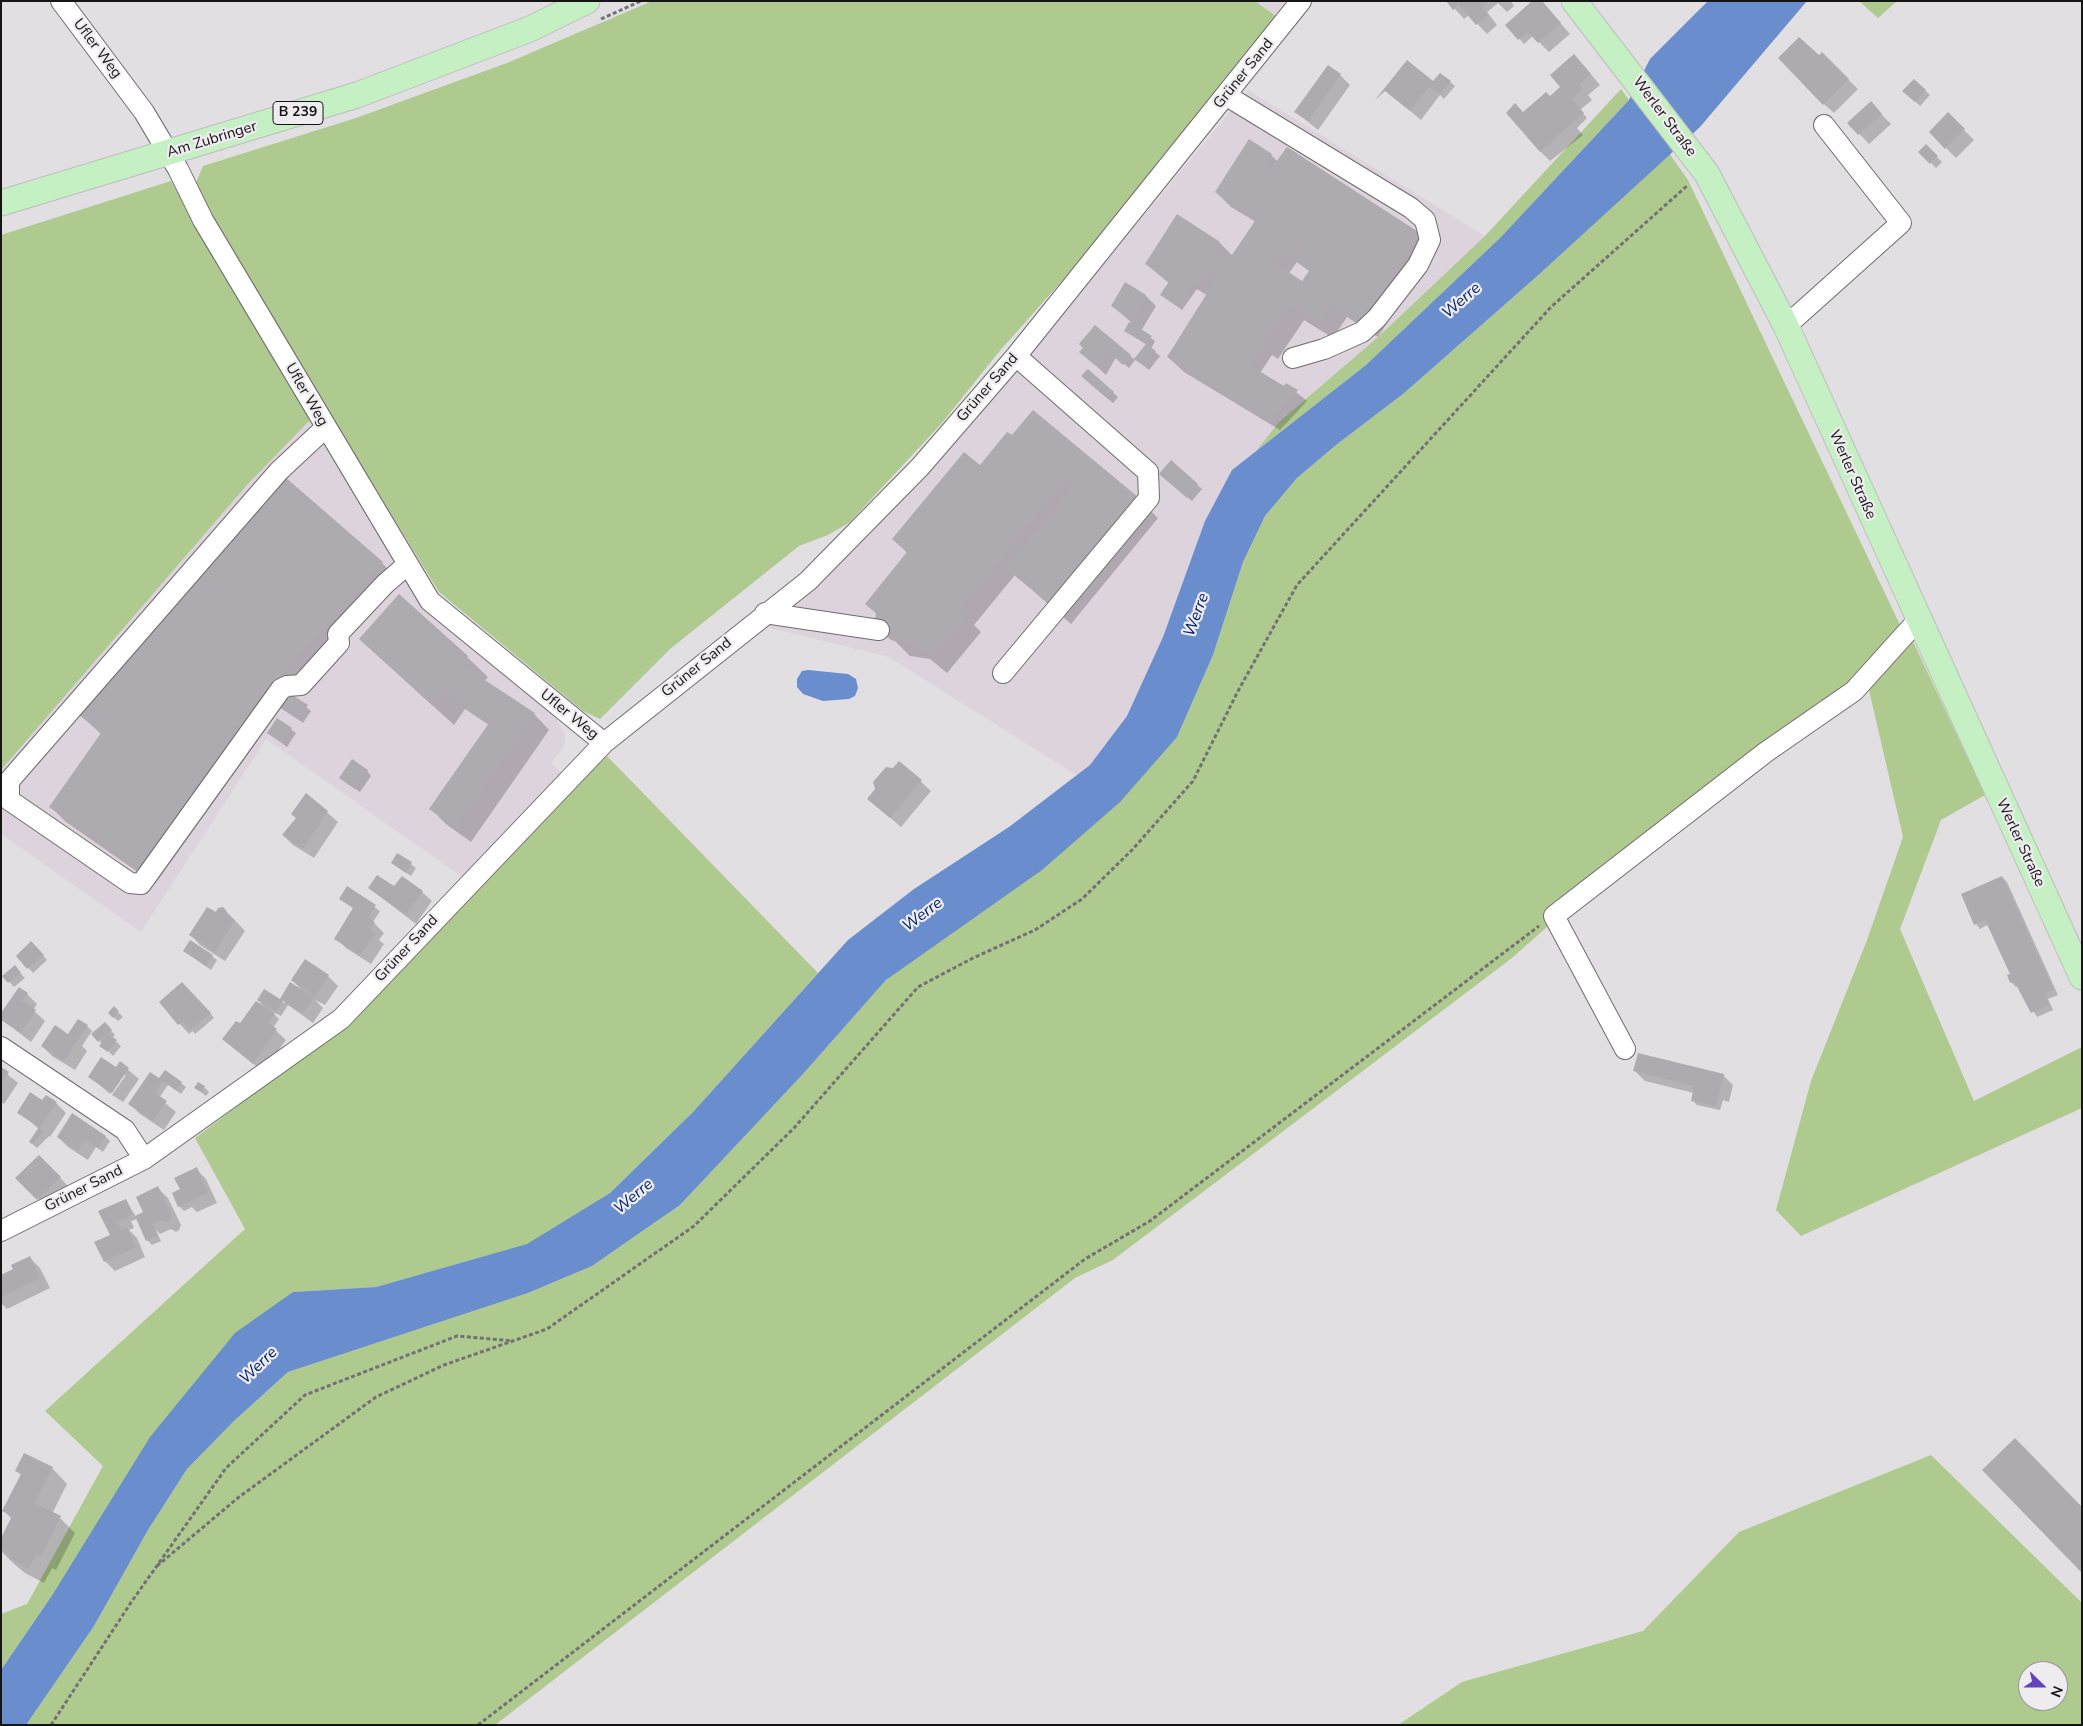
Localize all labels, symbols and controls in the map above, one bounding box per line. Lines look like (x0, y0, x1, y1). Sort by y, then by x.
street label: Ufler Weg (69, 16, 125, 82)
street label: Grüner Sand (1210, 35, 1278, 113)
street label: Werler Straße (1628, 73, 1700, 161)
road number: B 239 (273, 102, 323, 125)
street label: Am Zubringer (165, 118, 259, 162)
water label: Werre (1439, 279, 1485, 323)
street label: Grüner Sand (953, 350, 1023, 426)
street label: Ufler Weg (281, 360, 331, 430)
street label: Werler Straße (1824, 428, 1880, 522)
water label: Werre (1180, 591, 1214, 639)
street label: Grüner Sand (658, 634, 736, 702)
street label: Ufler Weg (536, 686, 602, 744)
street label: Werler Straße (1992, 796, 2048, 890)
water label: Werre (899, 894, 947, 936)
street label: Grüner Sand (371, 912, 443, 986)
street label: Grüner Sand (42, 1162, 126, 1216)
water label: Werre (611, 1175, 657, 1219)
water label: Werre (236, 1343, 282, 1389)
north arrow (2018, 1661, 2068, 1711)
text: N (2046, 1683, 2067, 1700)

